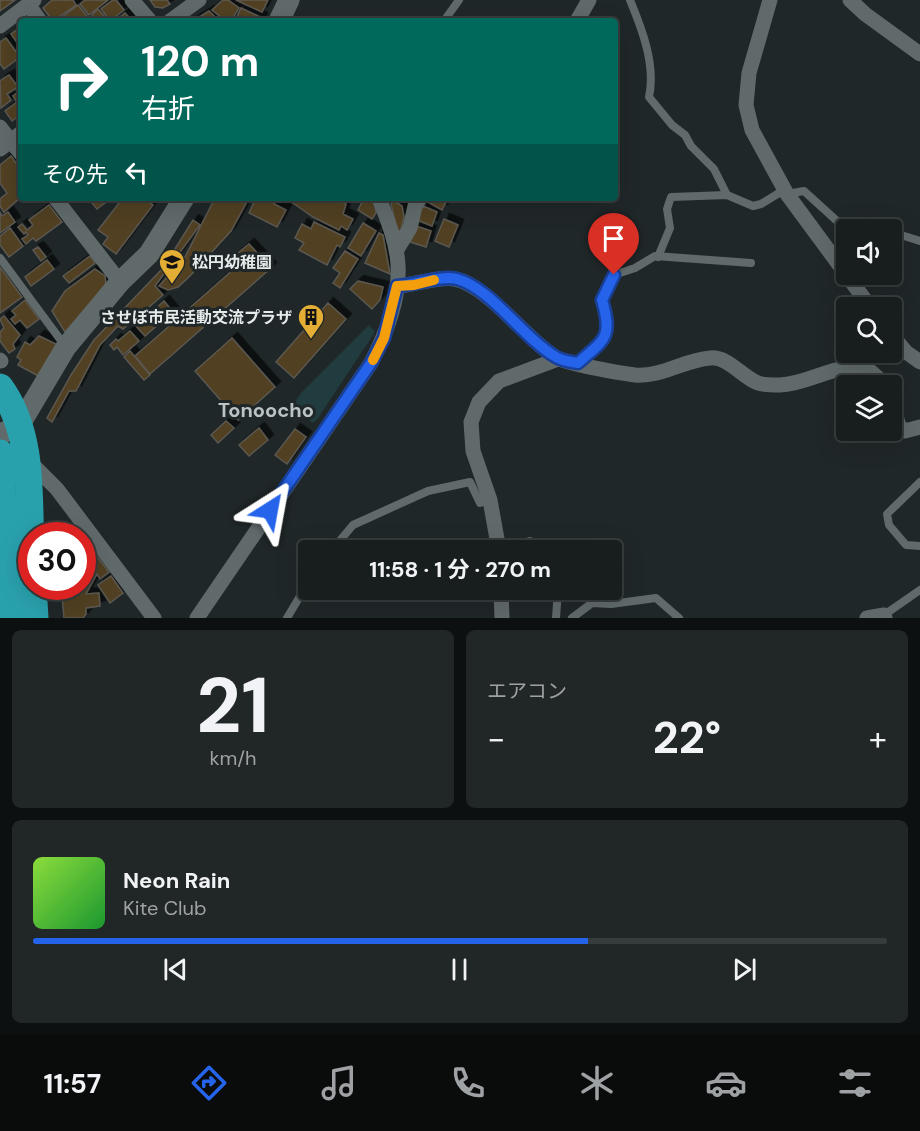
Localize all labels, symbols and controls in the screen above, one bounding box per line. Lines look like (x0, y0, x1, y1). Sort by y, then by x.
text: 120 m (141, 34, 259, 89)
icon: right (42, 42, 120, 120)
text: 右折 (141, 91, 195, 126)
icon: left (120, 156, 153, 189)
text: その先 (42, 160, 108, 189)
pin (588, 213, 639, 275)
map controls (836, 219, 902, 441)
button: sound (836, 219, 902, 285)
icon: arrive (597, 222, 630, 255)
school or university icon: 松円幼稚園 (157, 247, 187, 285)
place label: 松円幼稚園 (192, 252, 272, 273)
button: search (836, 297, 902, 363)
building icon: させぼ市民活動交流プラザ (296, 302, 326, 340)
place label: させぼ市民活動交流プラザ (100, 307, 292, 328)
button: layers (836, 375, 902, 441)
district label: Tonoocho (218, 397, 314, 423)
position arrow (238, 478, 302, 542)
speed limit sign: 30 (18, 522, 96, 600)
text: 11:58 · 1 分 · 270 m (369, 555, 551, 584)
text: 21 (196, 655, 270, 756)
text: エアコン (487, 678, 567, 704)
text: 22° (653, 708, 721, 767)
text: − (487, 717, 505, 760)
text: + (869, 717, 887, 760)
text: km/h (209, 745, 257, 771)
text: Neon Rain (123, 866, 230, 895)
text: Kite Club (123, 895, 207, 921)
icon: previous (159, 953, 192, 986)
icon: pause (443, 953, 476, 986)
icon: next (728, 953, 761, 986)
icon: directions (188, 1062, 230, 1104)
icon: music (318, 1062, 360, 1104)
icon: phone (447, 1062, 489, 1104)
icon: climate (576, 1062, 618, 1104)
icon: car (705, 1062, 747, 1104)
icon: filters (834, 1062, 876, 1104)
text: 11:57 (44, 1066, 101, 1101)

